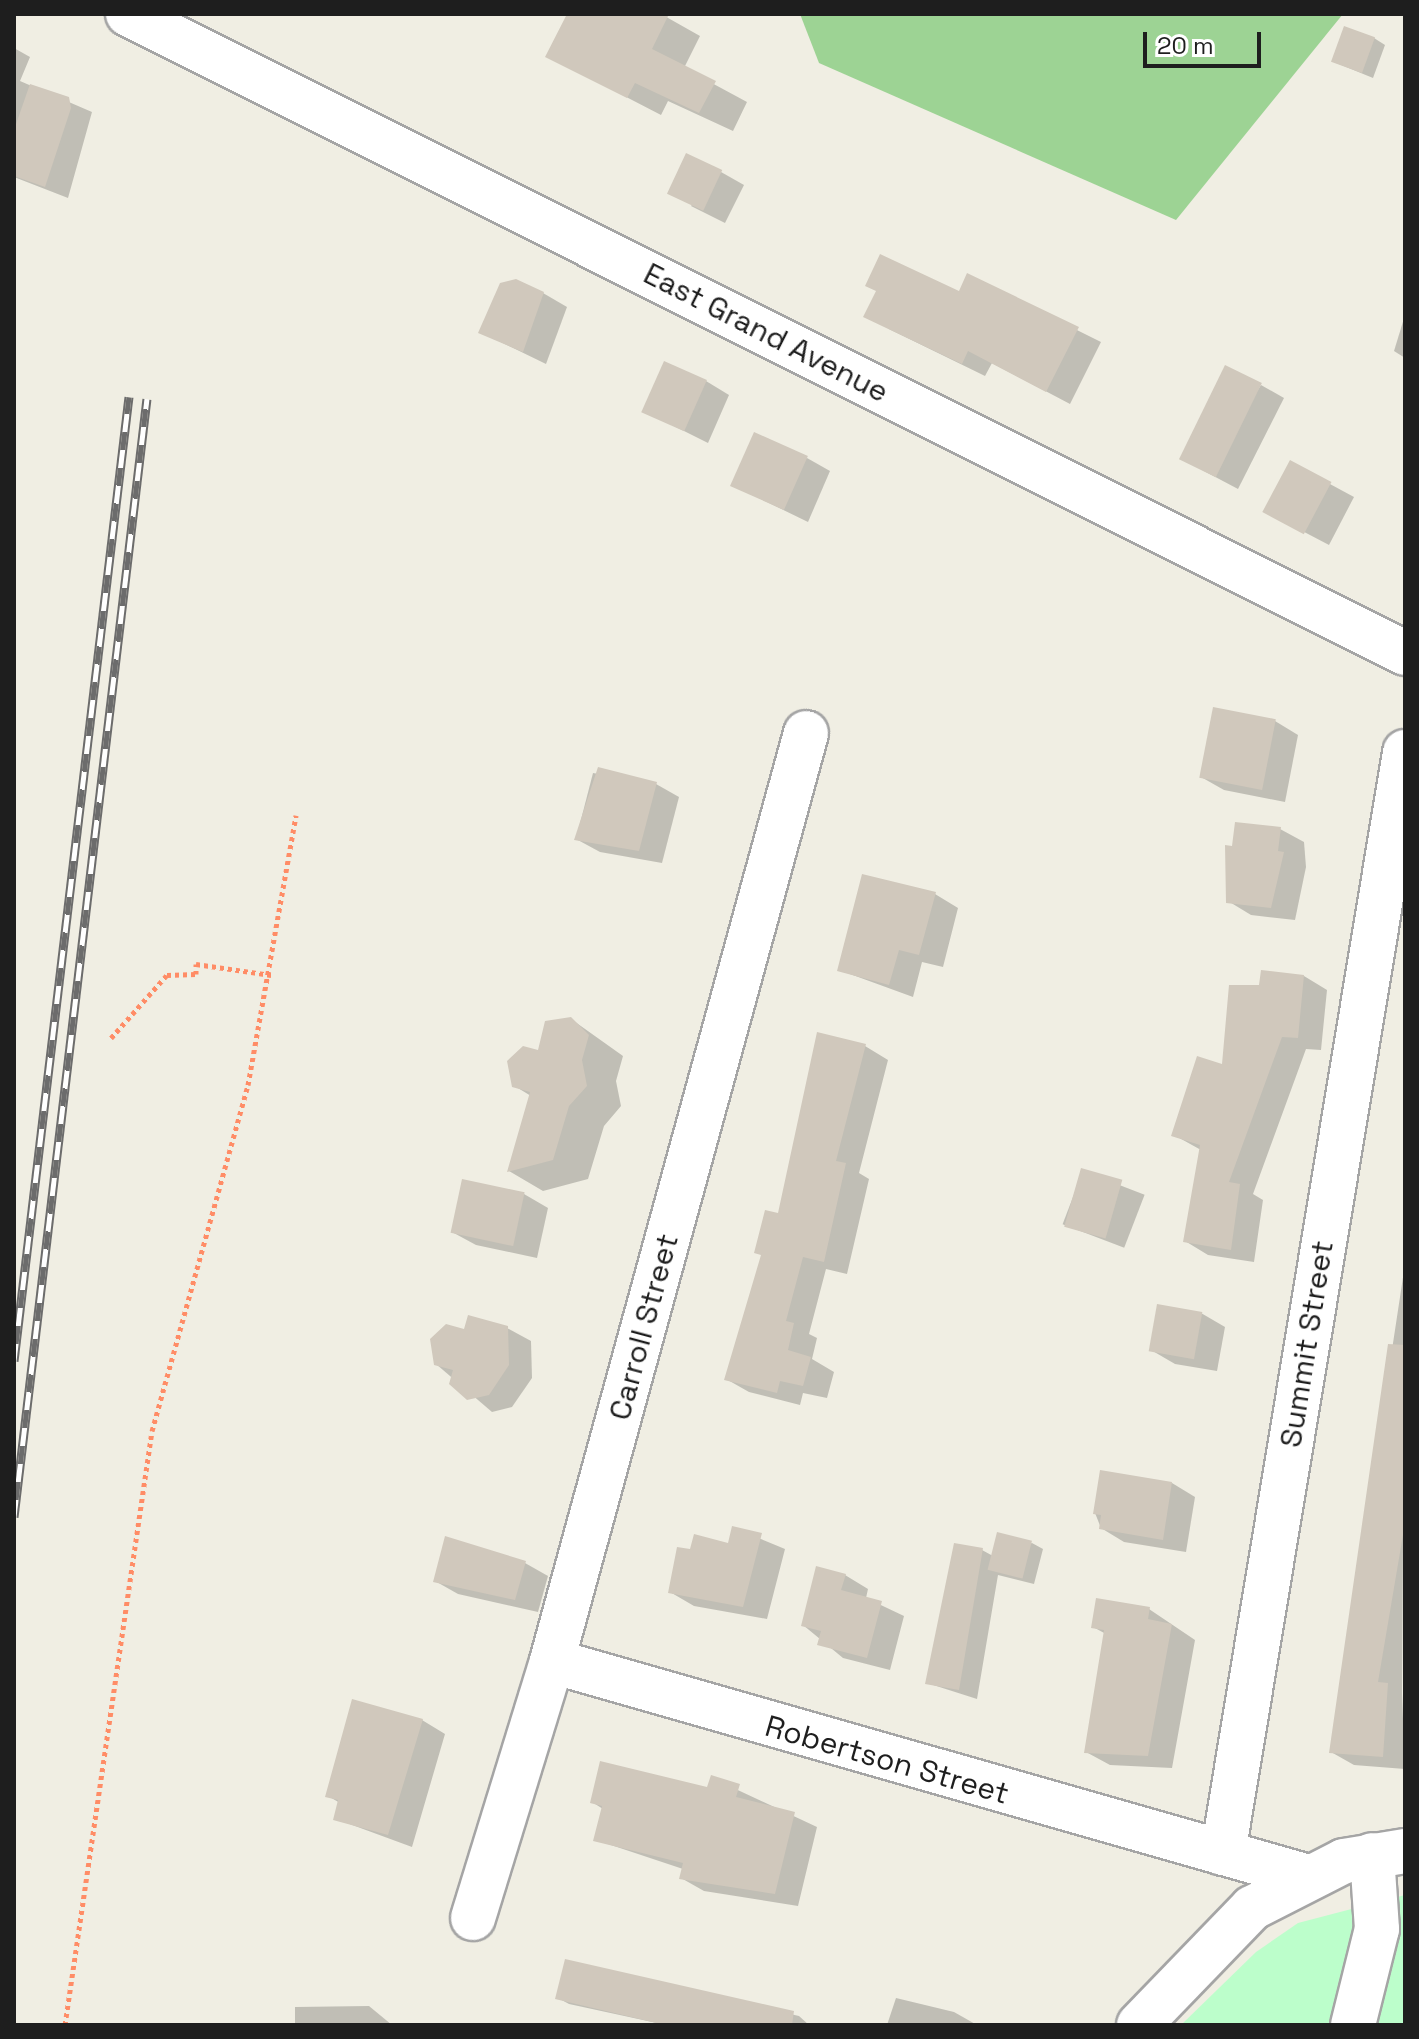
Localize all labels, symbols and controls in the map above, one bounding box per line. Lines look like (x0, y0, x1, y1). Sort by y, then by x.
scale bar (1147, 16, 1265, 66)
text: 20 m (1157, 30, 1214, 61)
street label: East Grand Avenue (637, 256, 895, 410)
street label: Carroll Street (602, 1230, 686, 1424)
street label: Summit Street (1273, 1238, 1341, 1450)
street label: Robertson Street (761, 1708, 1013, 1812)

